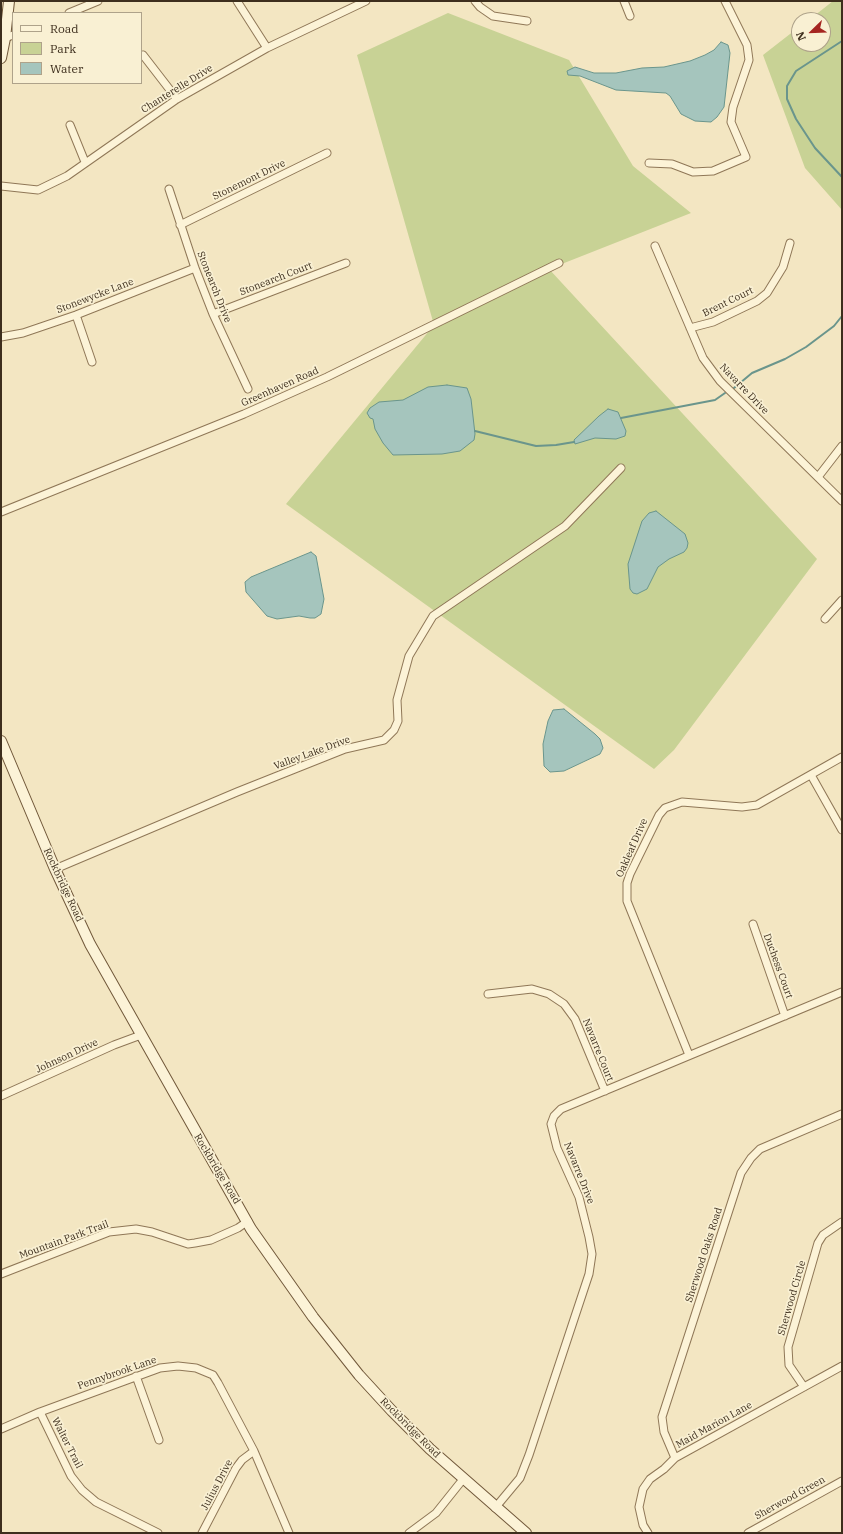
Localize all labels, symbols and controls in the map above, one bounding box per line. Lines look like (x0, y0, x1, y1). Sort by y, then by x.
legend (12, 12, 142, 84)
north arrow (791, 12, 831, 52)
text: Road (50, 21, 79, 36)
text: N (793, 30, 809, 43)
text: Park (50, 41, 76, 56)
text: Water (50, 61, 83, 76)
street label: Chanterelle Drive (139, 62, 215, 116)
street label: Stonemont Drive (211, 157, 287, 203)
street label: Stonearch Drive (194, 250, 234, 324)
street label: Stonearch Court (238, 260, 314, 298)
street label: Stonewycke Lane (55, 276, 135, 316)
street label: Brent Court (701, 285, 755, 319)
street label: Navarre Drive (717, 361, 771, 417)
street label: Greenhaven Road (239, 365, 321, 409)
street label: Valley Lake Drive (272, 734, 352, 772)
street label: Oakleaf Drive (614, 817, 650, 879)
street label: Rockbridge Road (41, 846, 85, 924)
street label: Duchess Court (761, 932, 795, 1000)
street label: Navarre Court (580, 1017, 616, 1083)
street label: Johnson Drive (34, 1036, 100, 1076)
street label: Rockbridge Road (191, 1132, 243, 1206)
street label: Navarre Drive (561, 1140, 597, 1206)
street label: Sherwood Oaks Road (683, 1206, 725, 1304)
street label: Mountain Park Trail (18, 1218, 110, 1262)
street label: Sherwood Circle (776, 1259, 808, 1337)
street label: Pennybrook Lane (76, 1354, 158, 1392)
street label: Rockbridge Road (378, 1396, 442, 1460)
street label: Maid Marion Lane (674, 1399, 754, 1451)
street label: Walter Trail (49, 1416, 85, 1470)
street label: Julius Drive (199, 1458, 235, 1512)
street label: Sherwood Green (753, 1474, 827, 1522)

